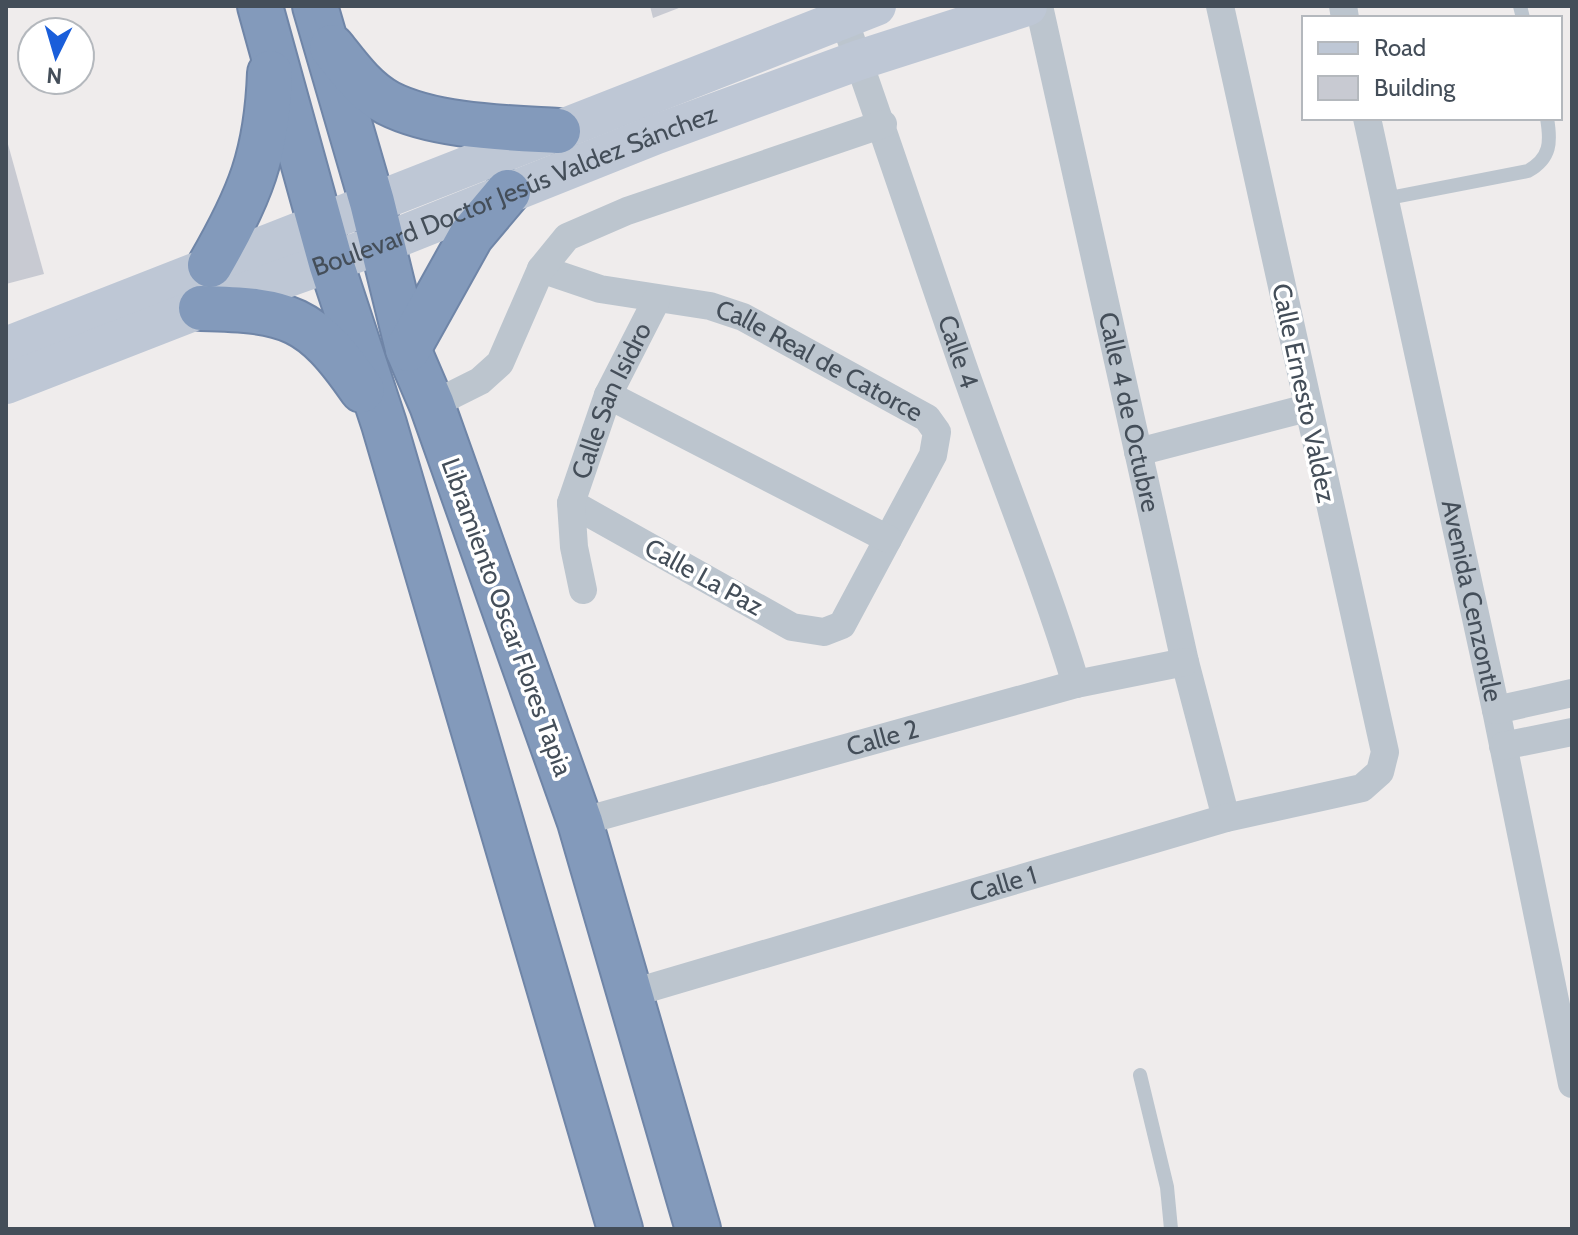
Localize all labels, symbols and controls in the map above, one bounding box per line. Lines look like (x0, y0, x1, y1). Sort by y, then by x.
north arrow (16, 16, 96, 96)
legend (1302, 16, 1562, 120)
text: Road (1374, 33, 1426, 62)
text: N (45, 61, 63, 90)
text: Building (1374, 73, 1456, 102)
street label: Boulevard Doctor Jesús Valdez Sánchez (308, 98, 721, 283)
street label: Calle Ernesto Valdez (1265, 281, 1343, 505)
street label: Calle Real de Catorce (712, 293, 929, 429)
street label: Calle 4 de Octubre (1092, 309, 1167, 515)
street label: Calle 4 (931, 311, 986, 392)
street label: Calle San Isidro (564, 317, 658, 483)
street label: Libramiento Oscar Flores Tapia (434, 454, 580, 781)
street label: Avenida Cenzontle (1435, 497, 1510, 705)
street label: Calle La Paz (639, 531, 769, 623)
street label: Calle 2 (843, 713, 922, 763)
street label: Calle 1 (966, 859, 1040, 909)

